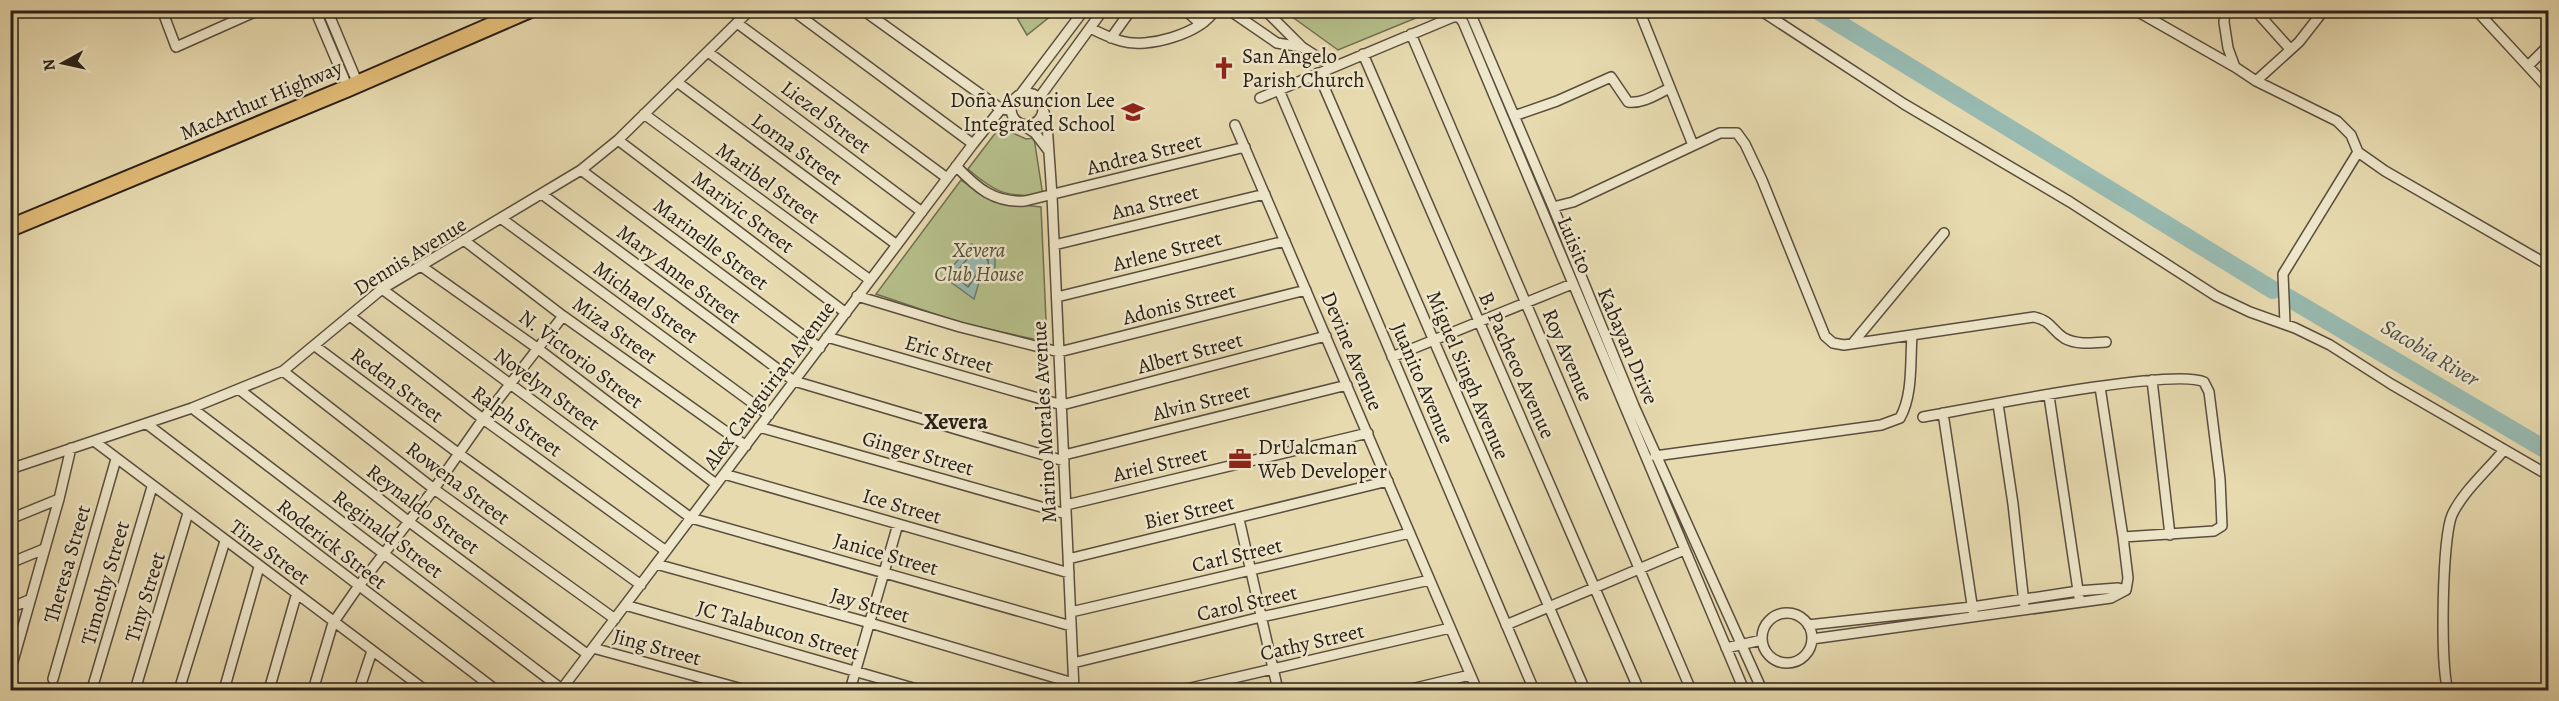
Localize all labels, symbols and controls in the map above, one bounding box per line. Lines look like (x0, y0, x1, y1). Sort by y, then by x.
north arrow (33, 33, 93, 93)
place label: San Angelo Parish Church (1242, 42, 1364, 94)
street label: MacArthur Highway (175, 53, 347, 147)
church icon: San Angelo Parish Church (1211, 55, 1237, 81)
text: N (37, 57, 61, 72)
street label: Liezel Street (775, 74, 877, 160)
place label: Doña Asuncion Lee Integrated School (950, 86, 1115, 138)
school or university icon: Doña Asuncion Lee Integrated School (1120, 99, 1146, 125)
street label: Lorna Street (746, 106, 848, 192)
street label: Andrea Street (1083, 126, 1204, 182)
street label: Maribel Street (710, 136, 826, 230)
street label: Marivic Street (686, 164, 800, 260)
street label: Ana Street (1107, 178, 1202, 227)
street label: Marinelle Street (648, 191, 774, 297)
street label: Dennis Avenue (348, 210, 472, 302)
street label: Luisito (1550, 212, 1600, 278)
street label: Mary Anne Street (611, 218, 747, 330)
street label: Arlene Street (1109, 224, 1224, 278)
park label: Xevera Club House (934, 236, 1024, 288)
street label: Michael Street (588, 254, 704, 350)
street label: Adonis Street (1119, 276, 1238, 332)
street label: Kabayan Drive (1591, 283, 1665, 409)
street label: Miguel Singh Avenue (1420, 286, 1516, 464)
street label: Devine Avenue (1314, 287, 1390, 415)
street label: B. Pacheco Avenue (1472, 287, 1562, 443)
street label: Miza Street (567, 290, 663, 370)
street label: Alex Cauguirian Avenue (696, 295, 842, 476)
street label: N. Victorio Street (513, 303, 649, 415)
street label: Roy Avenue (1536, 304, 1600, 406)
water label: Sacobia River (2375, 312, 2486, 395)
street label: Juanito Avenue (1385, 318, 1461, 448)
street label: Marino Morales Avenue (1025, 320, 1063, 524)
street label: Albert Street (1133, 326, 1246, 381)
street label: Eric Street (902, 328, 996, 380)
street label: Reden Street (345, 341, 449, 429)
street label: Novelyn Street (488, 341, 606, 437)
street label: Alvin Street (1148, 376, 1253, 428)
street label: Ralph Street (466, 379, 568, 463)
district label: Xevera (924, 407, 988, 437)
street label: Ginger Street (859, 424, 977, 482)
place label: DrUalcman Web Developer (1257, 433, 1387, 485)
street label: Rowena Street (400, 435, 516, 531)
street label: Ariel Street (1109, 440, 1210, 489)
office icon: DrUalcman Web Developer (1227, 446, 1253, 472)
street label: Reynaldo Street (361, 457, 485, 561)
street label: Ice Street (859, 481, 945, 531)
street label: Reginald Street (327, 483, 449, 585)
street label: Bier Street (1141, 488, 1237, 536)
street label: Roderick Street (271, 492, 393, 596)
street label: Theresa Street (37, 502, 97, 626)
street label: Tinz Street (224, 513, 316, 591)
street label: Timothy Street (74, 518, 136, 648)
street label: Janice Street (831, 526, 941, 582)
street label: Carl Street (1189, 531, 1285, 579)
street label: Tiny Street (118, 548, 172, 646)
street label: Carol Street (1194, 578, 1300, 628)
street label: Jay Street (827, 580, 913, 630)
street label: JC Talabucon Street (694, 593, 863, 667)
street label: Cathy Street (1257, 616, 1367, 668)
street label: Jing Street (610, 622, 704, 672)

